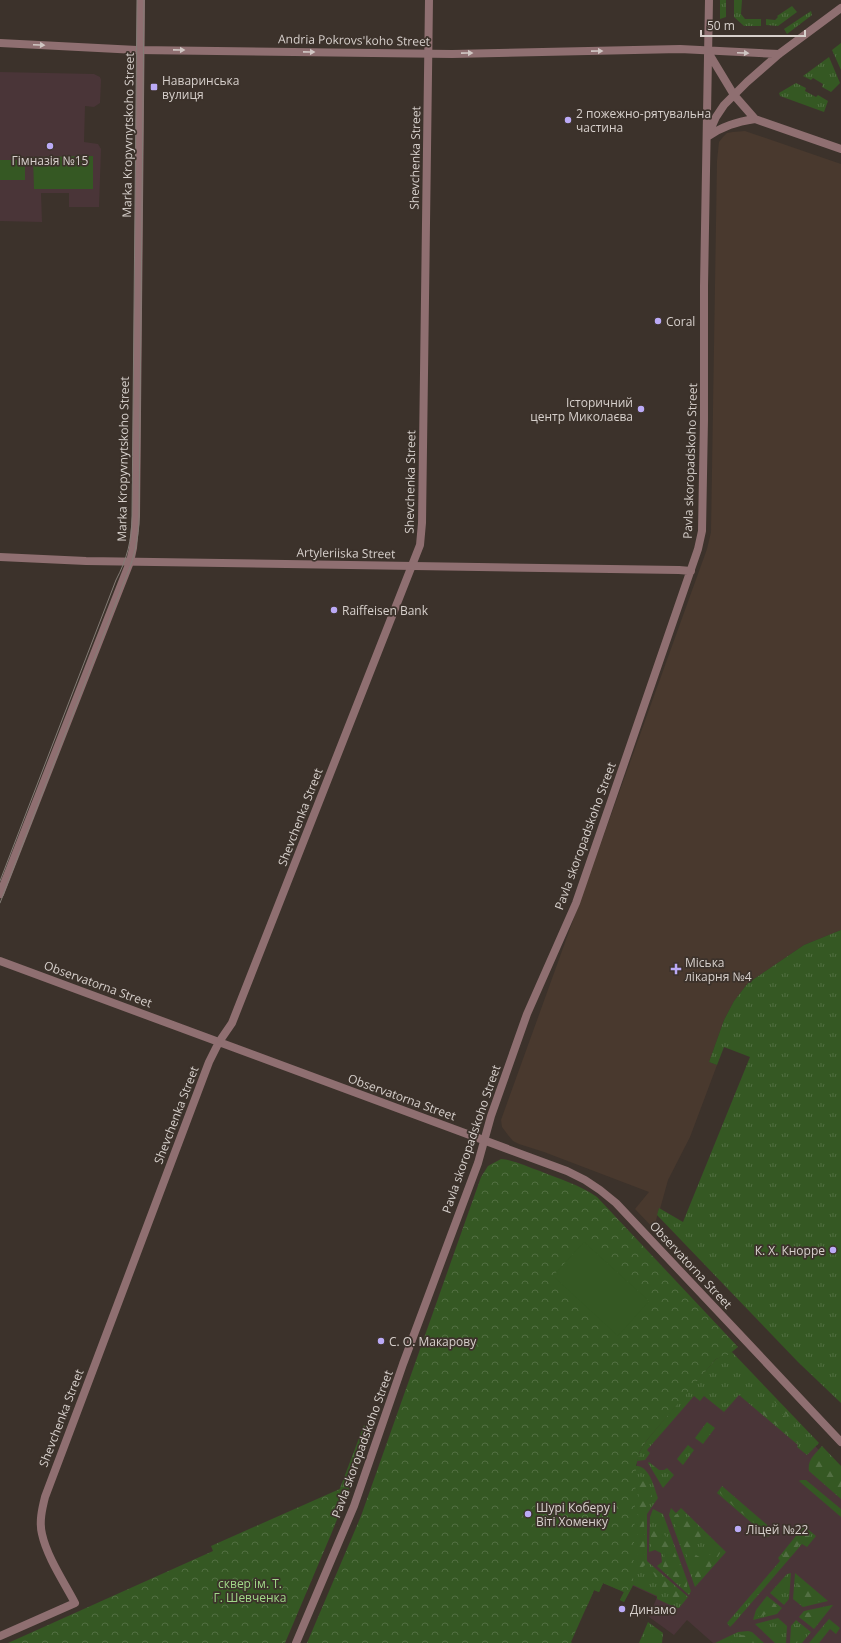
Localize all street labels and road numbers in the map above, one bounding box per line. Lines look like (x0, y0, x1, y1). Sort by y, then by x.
street label: Andria Pokrovs'koho Street (278, 30, 430, 50)
street label: Marka Kropyvnytskoho Street (118, 52, 138, 218)
street label: Shevchenka Street (406, 106, 424, 210)
street label: Marka Kropyvnytskoho Street (113, 376, 133, 542)
street label: Pavla skoropadskoho Street (679, 383, 701, 539)
street label: Shevchenka Street (401, 430, 419, 534)
street label: Artyleriiska Street (296, 544, 396, 562)
street label: Pavla skoropadskoho Street (550, 760, 620, 912)
street label: Shevchenka Street (274, 766, 326, 868)
street label: Observatorna Street (42, 957, 154, 1011)
street label: Pavla skoropadskoho Street (438, 1063, 504, 1215)
street label: Shevchenka Street (150, 1064, 202, 1166)
street label: Observatorna Street (346, 1070, 458, 1124)
street label: Observatorna Street (646, 1218, 736, 1312)
street label: Shevchenka Street (35, 1367, 87, 1469)
street label: Pavla skoropadskoho Street (327, 1368, 397, 1520)

